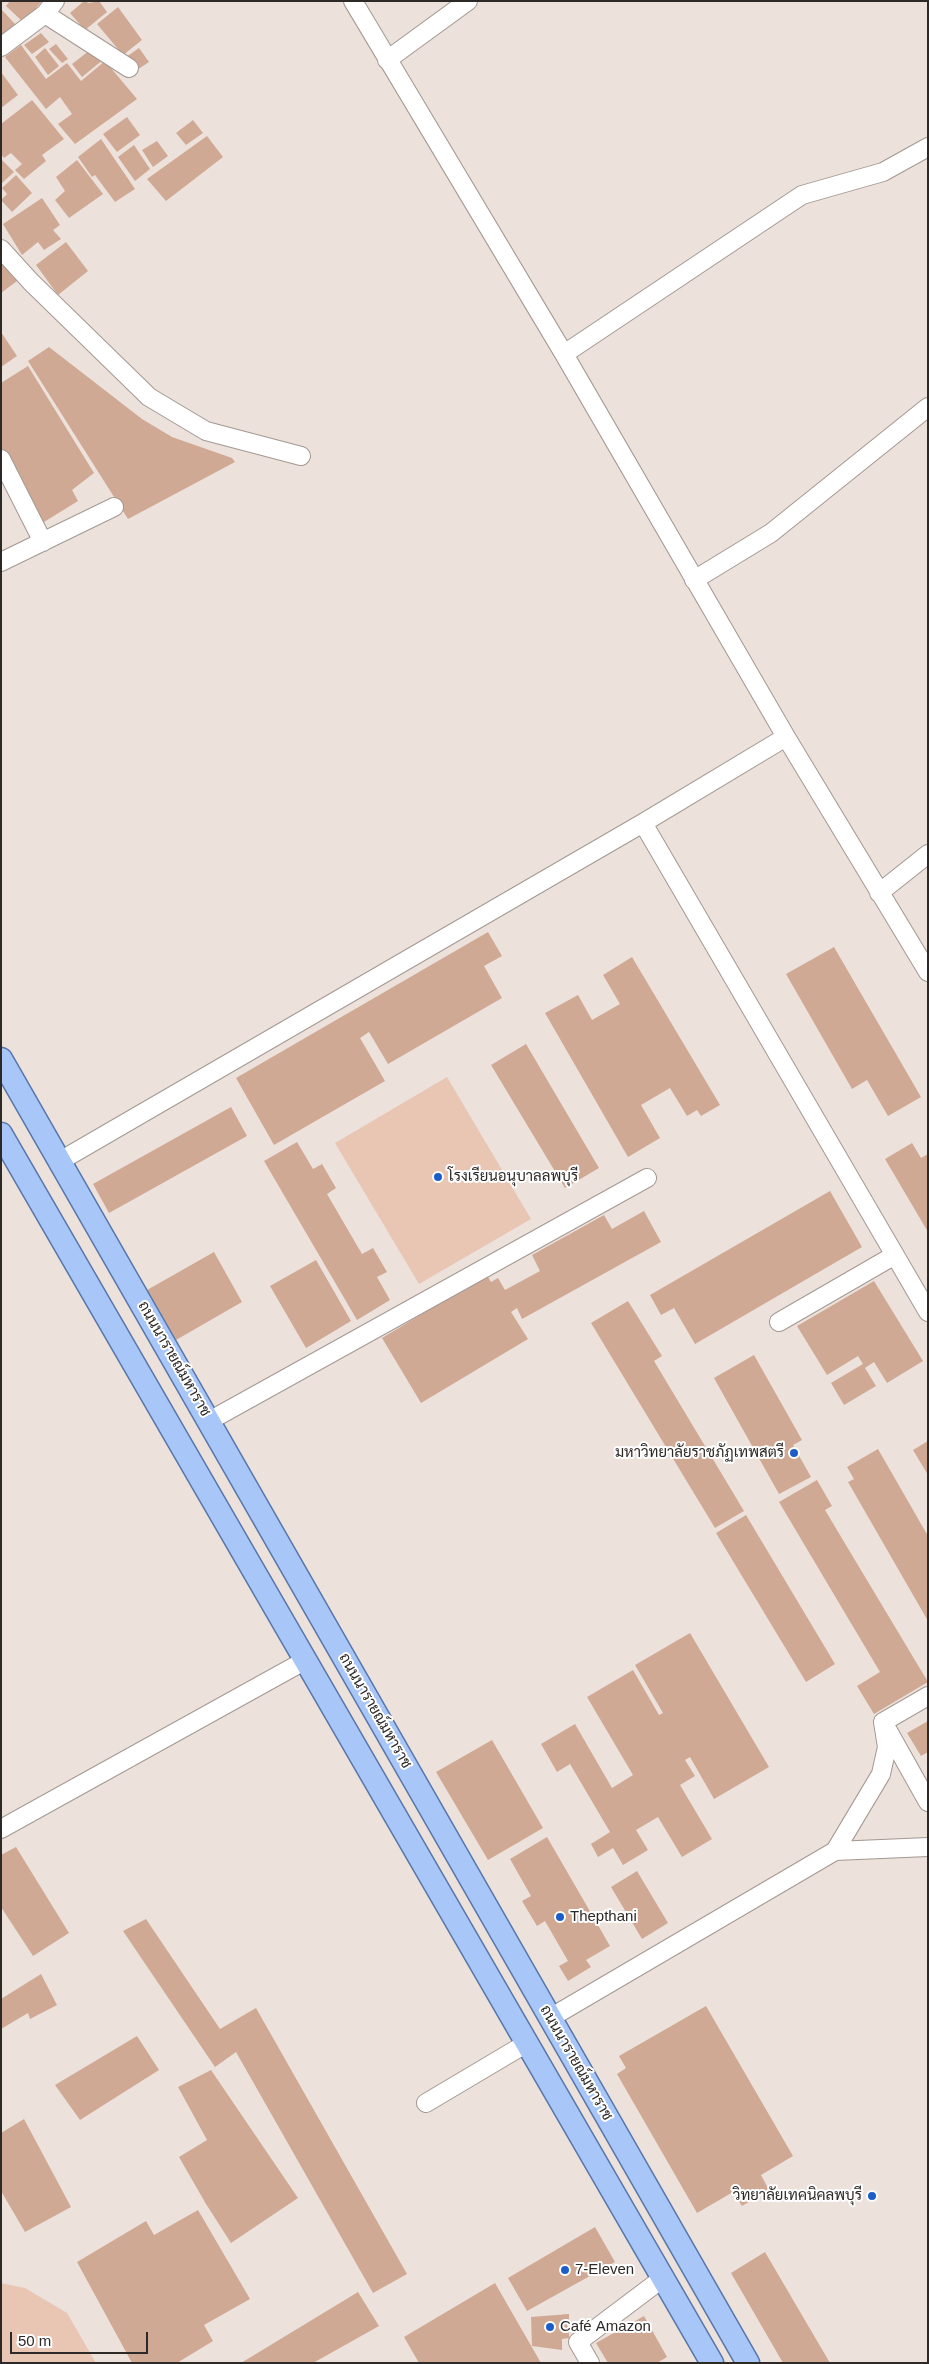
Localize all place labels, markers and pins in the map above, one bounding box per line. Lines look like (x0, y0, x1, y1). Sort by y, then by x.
place label: โรงเรียนอนุบาลลพบุรี (448, 1168, 578, 1186)
marker: โรงเรียนอนุบาลลพบุรี (432, 1171, 444, 1183)
place label: มหาวิทยาลัยราชภัฏเทพสตรี (615, 1444, 784, 1462)
marker: มหาวิทยาลัยราชภัฏเทพสตรี (788, 1447, 800, 1459)
place label: Thepthani (570, 1908, 637, 1926)
marker: Thepthani (554, 1911, 566, 1923)
place label: วิทยาลัยเทคนิคลพบุรี (733, 2187, 862, 2205)
marker: วิทยาลัยเทคนิคลพบุรี (866, 2190, 878, 2202)
place label: 7-Eleven (575, 2261, 634, 2279)
marker: 7-Eleven (559, 2264, 571, 2276)
place label: Café Amazon (560, 2318, 651, 2336)
marker: Café Amazon (544, 2321, 556, 2333)

